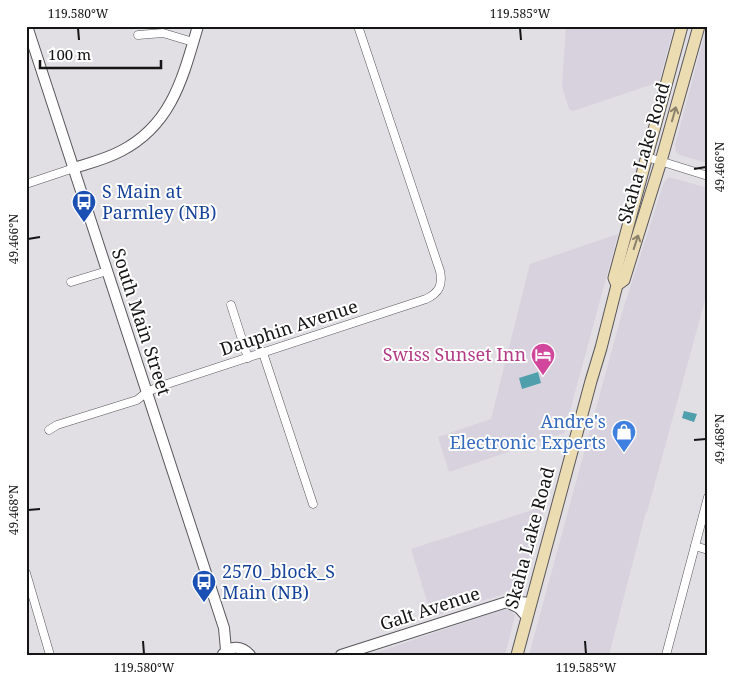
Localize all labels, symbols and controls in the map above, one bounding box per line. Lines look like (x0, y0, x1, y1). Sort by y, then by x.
text: 119.580°W (48, 5, 109, 22)
text: 119.585°W (490, 5, 551, 22)
scale bar (40, 38, 161, 70)
text: 100 m (48, 44, 91, 64)
street label: Skaha Lake Road (611, 79, 675, 226)
one-way arrow (670, 107, 679, 123)
text: 49.466°N (711, 142, 728, 192)
place label: S Main at Parmley (NB) (102, 179, 217, 224)
bus stop icon: S Main at Parmley (NB) (71, 189, 97, 223)
text: 49.466°N (5, 214, 22, 264)
one-way arrow (632, 234, 641, 250)
street label: South Main Street (107, 245, 177, 398)
street label: Dauphin Avenue (217, 293, 361, 361)
place label: Swiss Sunset Inn (383, 342, 526, 366)
hotel icon: Swiss Sunset Inn (530, 342, 556, 376)
place label: Andre's Electronic Experts (449, 409, 606, 454)
text: 49.468°N (711, 414, 728, 464)
shop icon: Andre's Electronic Experts (611, 419, 637, 453)
street label: Skaha Lake Road (499, 464, 560, 611)
text: 49.468°N (5, 485, 22, 535)
place label: 2570_block_S Main (NB) (222, 559, 335, 604)
bus stop icon: 2570_block_S Main (NB) (191, 569, 217, 603)
street label: Galt Avenue (377, 581, 483, 636)
text: 119.580°W (114, 659, 175, 676)
text: 119.585°W (556, 659, 617, 676)

